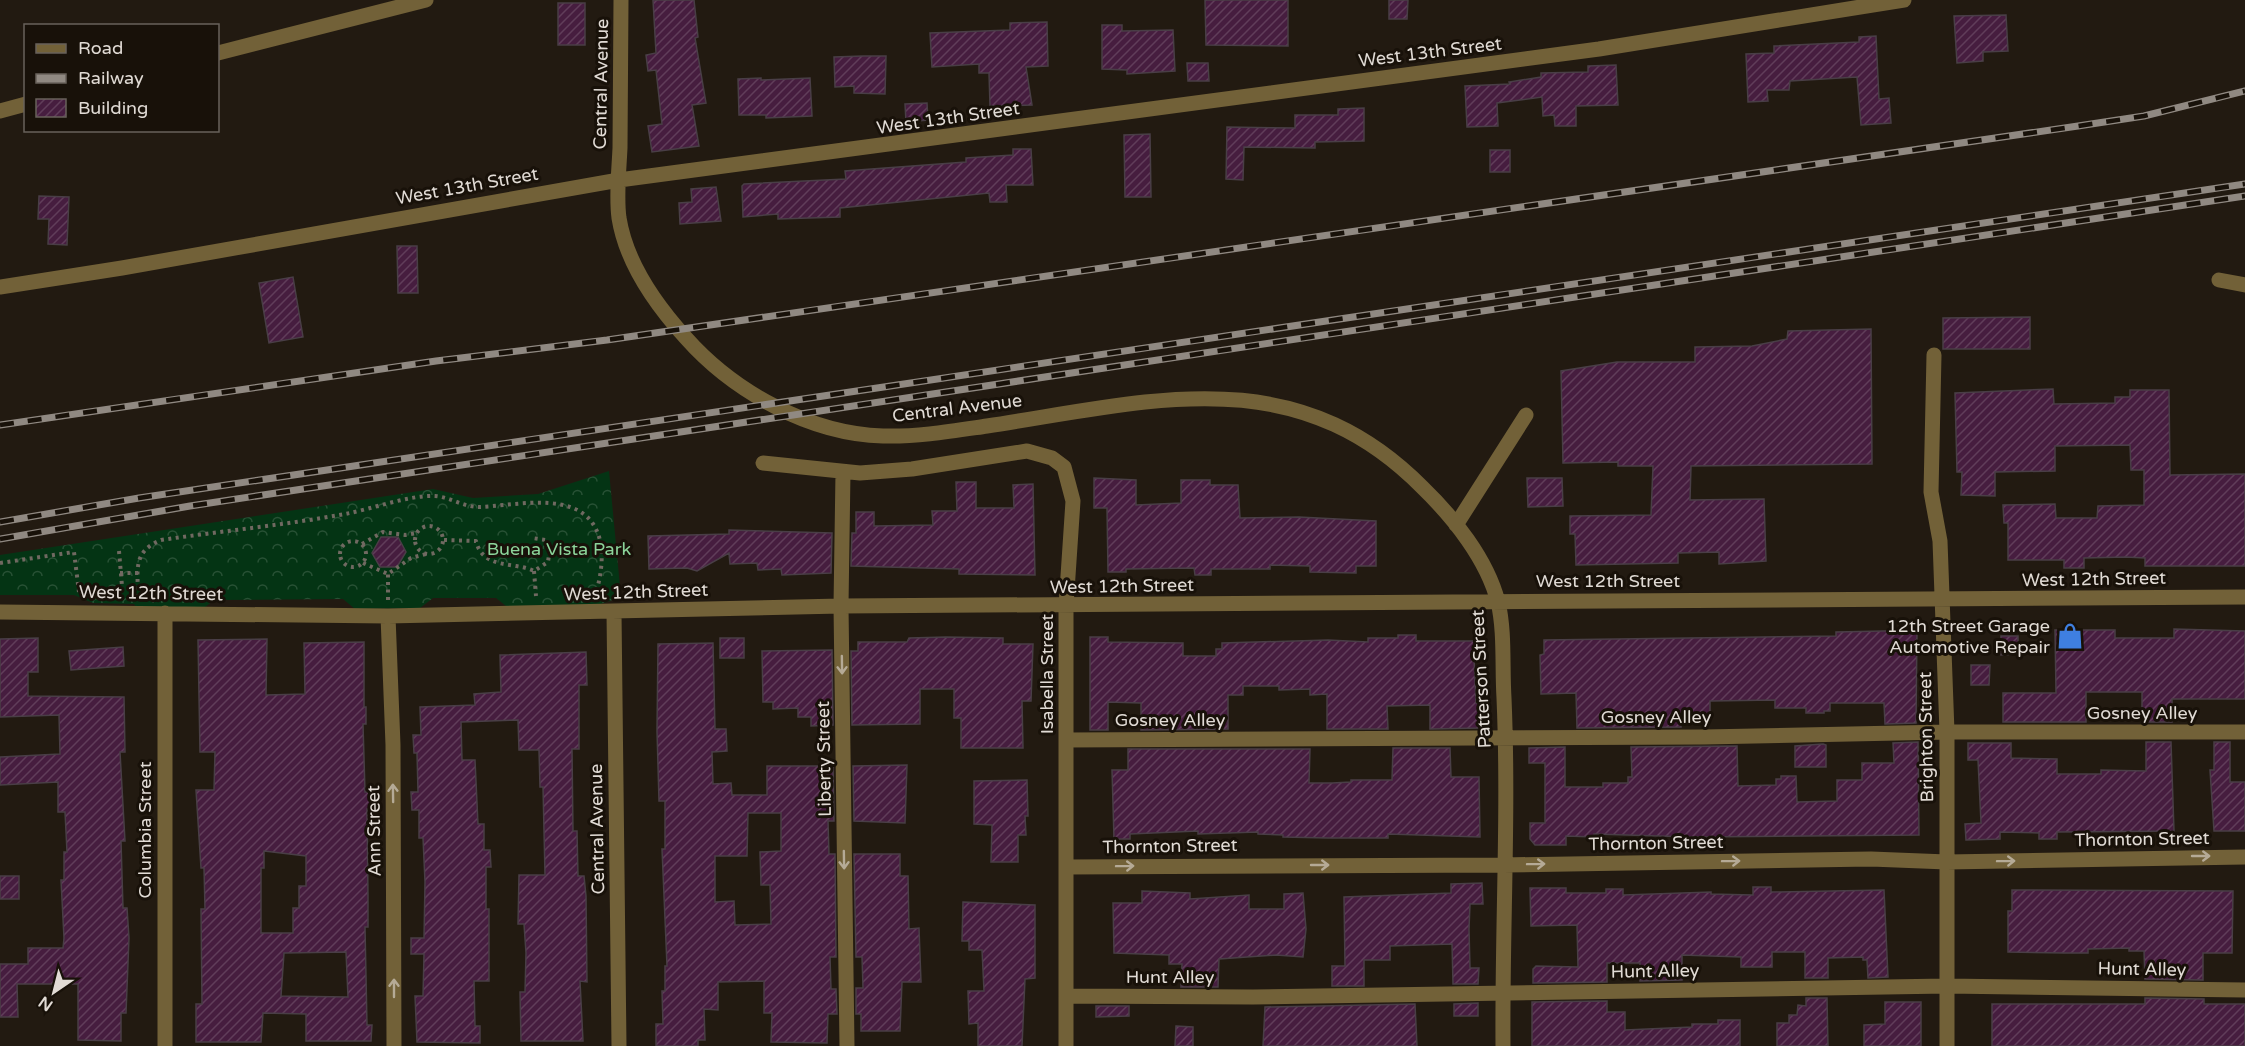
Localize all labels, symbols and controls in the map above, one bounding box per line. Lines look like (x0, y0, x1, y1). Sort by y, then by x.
street label: Central Avenue (589, 18, 613, 150)
legend (24, 24, 219, 132)
street label: West 13th Street (1357, 32, 1503, 72)
text: Road (78, 37, 123, 59)
text: Railway (78, 67, 144, 89)
text: Building (78, 97, 148, 119)
street label: West 13th Street (875, 97, 1021, 139)
street label: West 13th Street (394, 163, 540, 209)
street label: Central Avenue (891, 389, 1023, 427)
park label: Buena Vista Park (487, 538, 632, 560)
street label: West 12th Street (2022, 567, 2166, 591)
street label: West 12th Street (1536, 570, 1680, 592)
street label: West 12th Street (1050, 574, 1194, 598)
street label: West 12th Street (564, 578, 709, 606)
street label: West 12th Street (79, 581, 223, 605)
street label: Patterson Street (1466, 609, 1496, 749)
street label: Isabella Street (1036, 614, 1058, 734)
place label: 12th Street Garage Automotive Repair (1886, 615, 2050, 658)
shop icon: 12th Street Garage Automotive Repair (2055, 621, 2085, 651)
one-way arrow (836, 654, 848, 674)
street label: Brighton Street (1914, 671, 1938, 802)
street label: Liberty Street (812, 701, 836, 817)
street label: Gosney Alley (2087, 702, 2198, 724)
street label: Gosney Alley (1601, 706, 1712, 728)
street label: Gosney Alley (1115, 709, 1226, 731)
street label: Columbia Street (134, 761, 156, 899)
street label: Central Avenue (585, 763, 609, 895)
one-way arrow (387, 783, 399, 803)
street label: Ann Street (362, 785, 386, 877)
street label: Thornton Street (2074, 827, 2210, 851)
street label: Thornton Street (1588, 831, 1724, 855)
street label: Thornton Street (1102, 834, 1238, 858)
one-way arrow (839, 849, 850, 869)
one-way arrow (2190, 851, 2210, 862)
one-way arrow (1995, 855, 2015, 867)
one-way arrow (1721, 856, 1741, 867)
one-way arrow (1526, 858, 1546, 870)
one-way arrow (1310, 859, 1330, 871)
one-way arrow (1115, 860, 1135, 872)
street label: Hunt Alley (2097, 957, 2187, 981)
street label: Hunt Alley (1610, 959, 1700, 983)
north arrow (24, 962, 84, 1022)
street label: Hunt Alley (1126, 966, 1215, 988)
one-way arrow (388, 978, 400, 998)
text: N (35, 992, 57, 1015)

